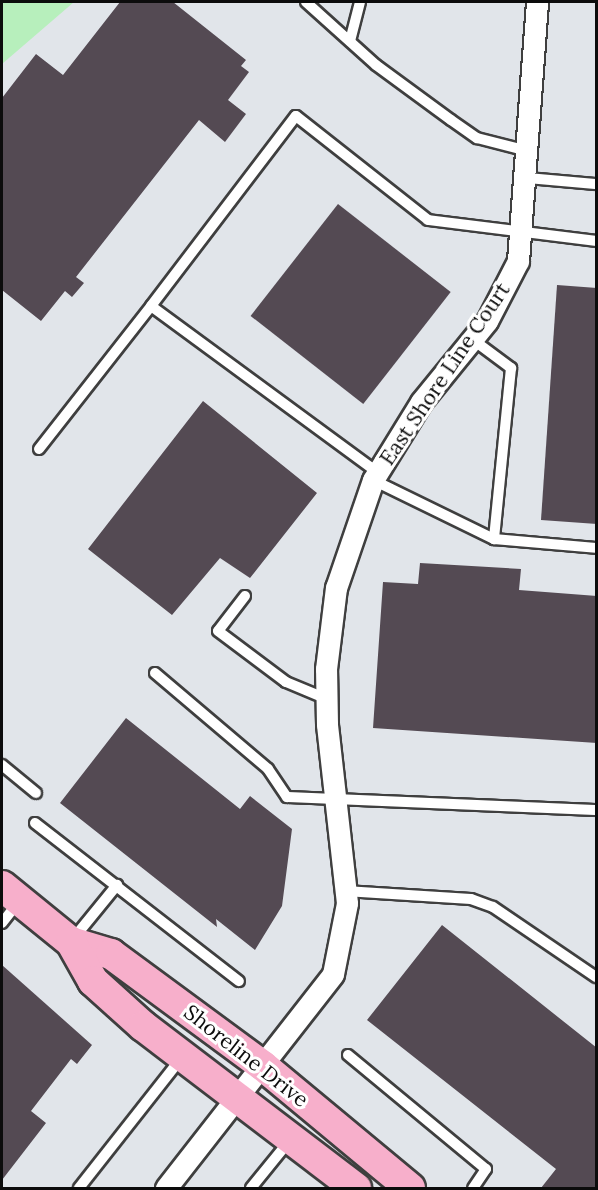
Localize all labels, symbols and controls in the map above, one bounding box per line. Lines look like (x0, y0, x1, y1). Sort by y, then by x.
street label: East Shore Line Court (375, 278, 515, 470)
street label: Shoreline Drive (179, 1000, 313, 1112)

